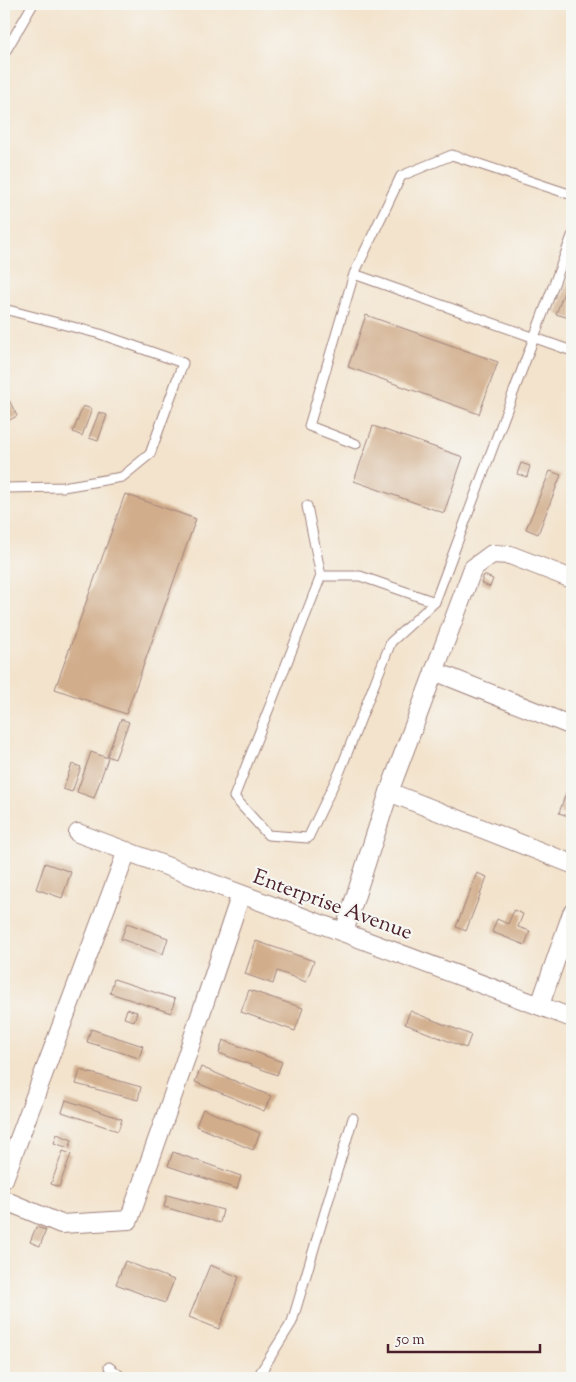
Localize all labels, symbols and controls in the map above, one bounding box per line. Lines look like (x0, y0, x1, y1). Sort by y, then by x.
street label: Enterprise Avenue (248, 863, 416, 949)
scale bar (388, 1322, 541, 1354)
text: 50 m (395, 1330, 425, 1351)

